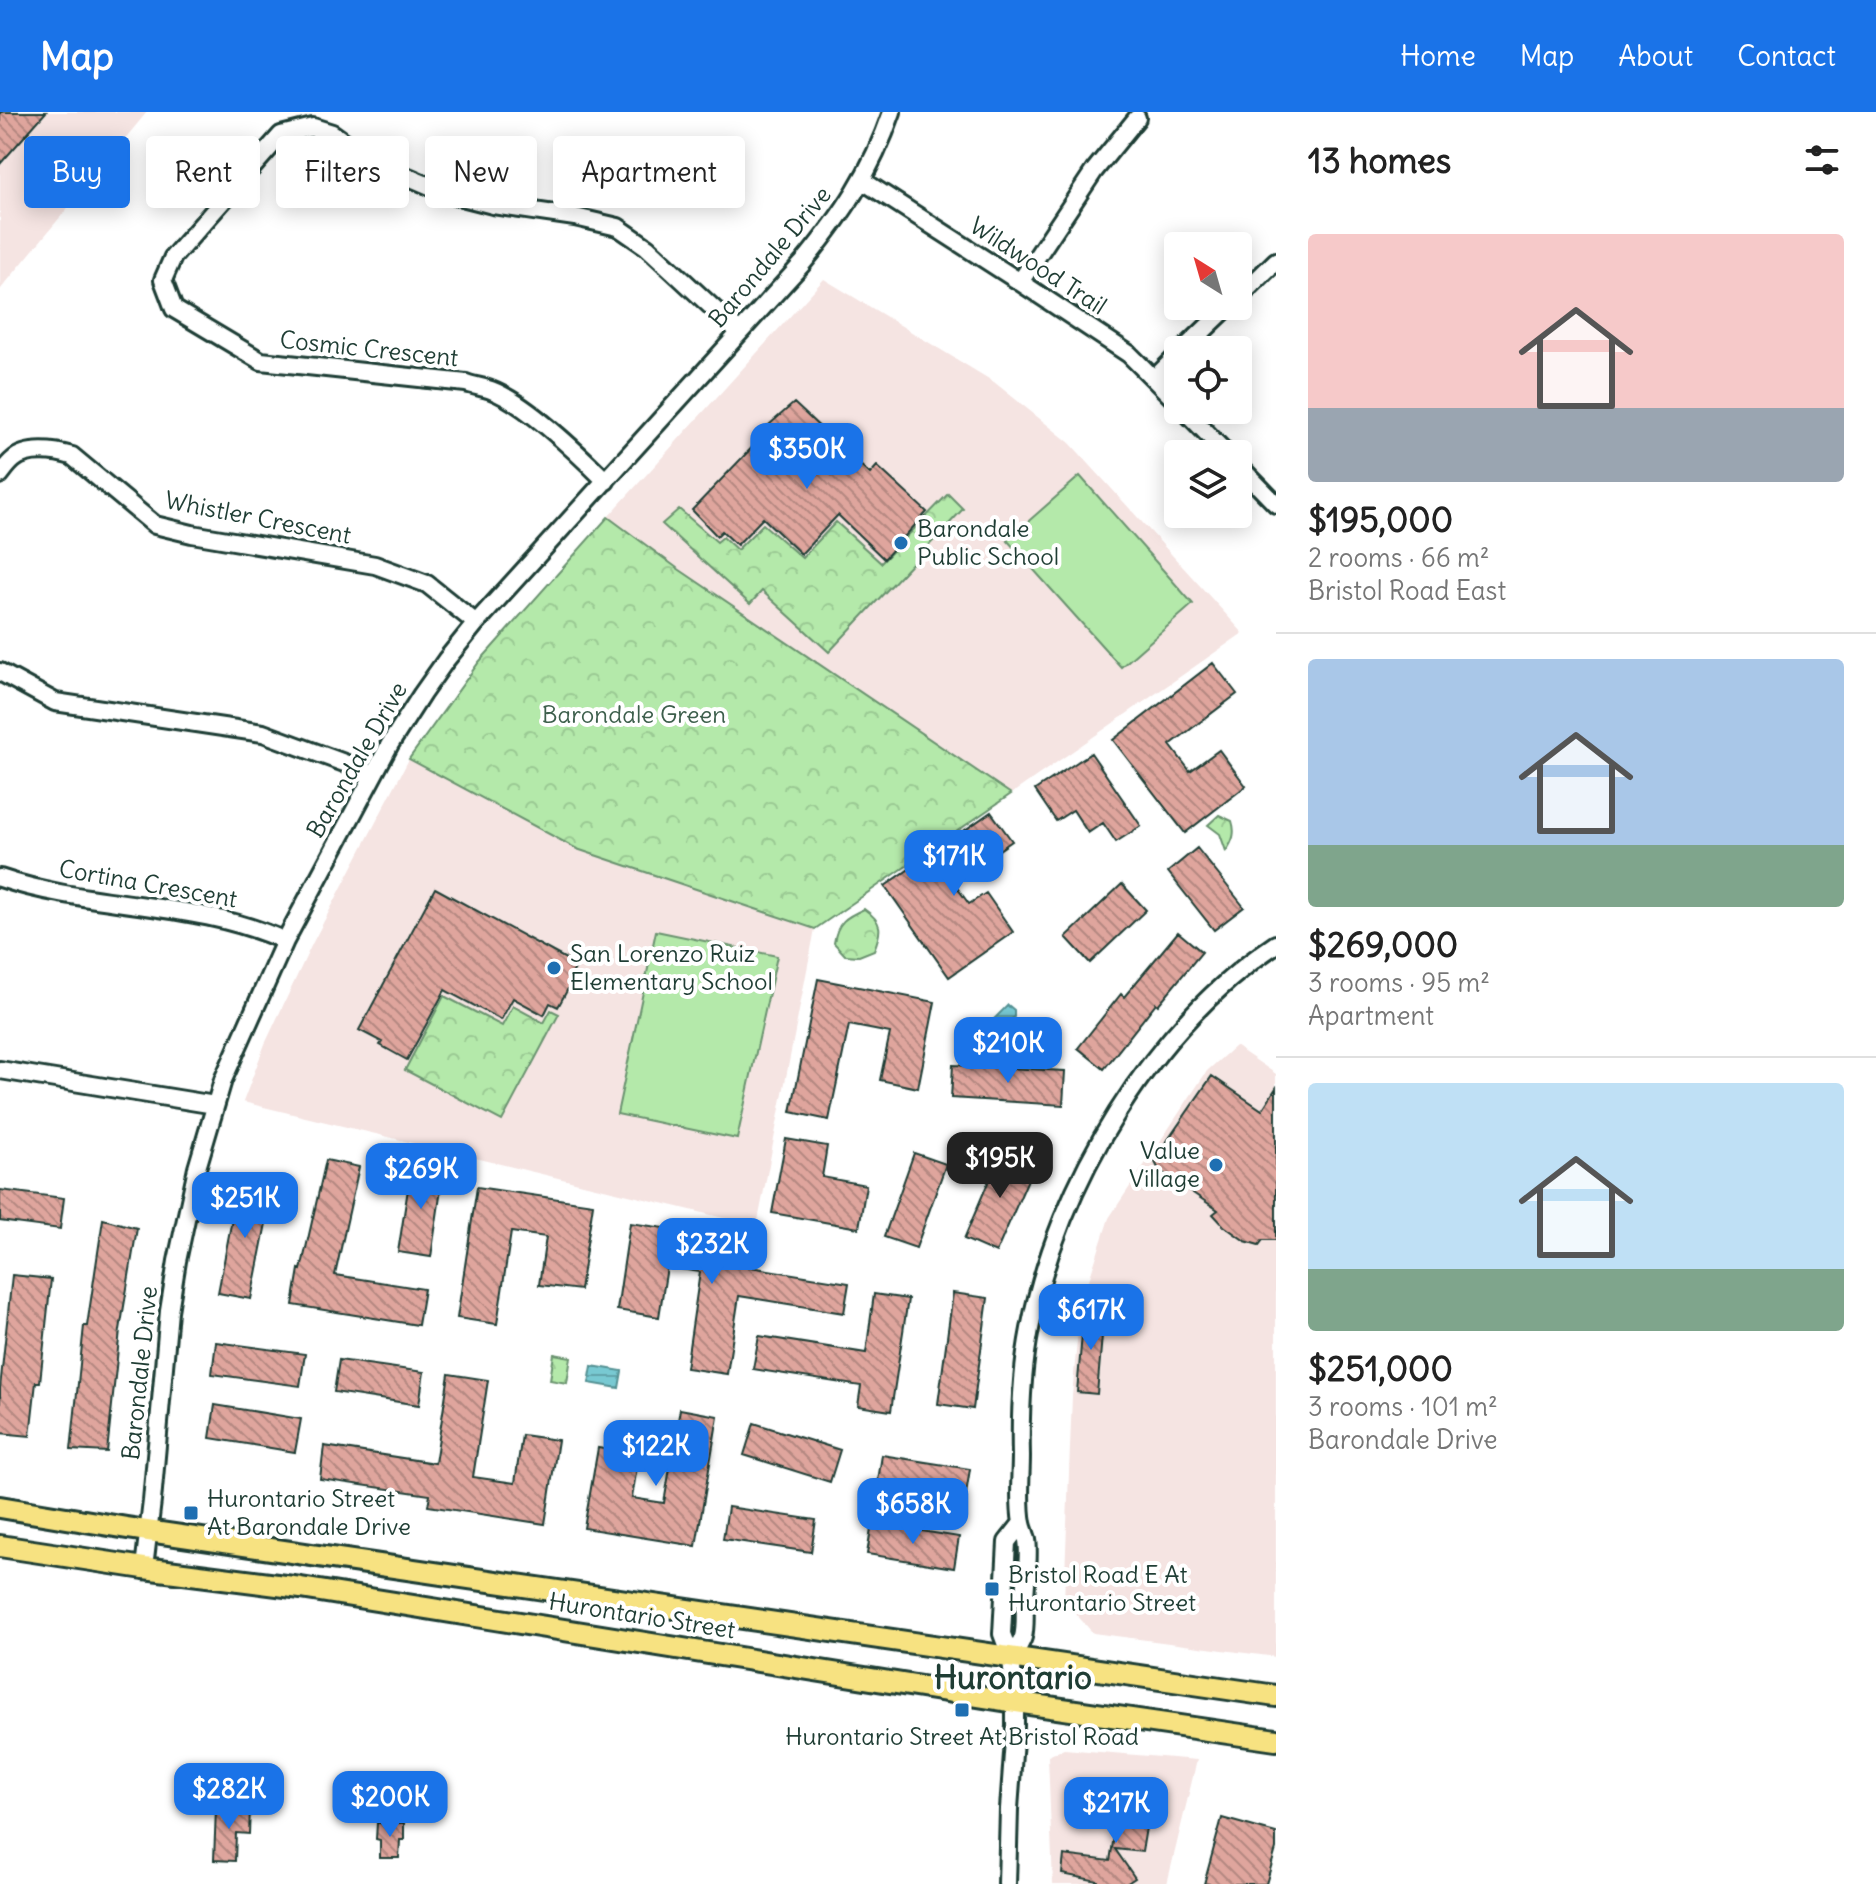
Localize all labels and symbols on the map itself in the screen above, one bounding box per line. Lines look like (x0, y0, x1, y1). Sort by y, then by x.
street label: Barondale Drive (702, 180, 837, 333)
street label: Wildwood Trail (964, 210, 1113, 321)
north arrow (1164, 232, 1252, 320)
street label: Cosmic Crescent (278, 324, 460, 372)
pin: $350K (751, 423, 863, 491)
street label: Whistler Crescent (163, 484, 354, 550)
place label: Barondale Public School (917, 513, 1059, 571)
marker: Barondale Public School (892, 534, 910, 552)
street label: Barondale Drive (299, 676, 413, 843)
park label: Barondale Green (542, 699, 726, 729)
pin: $171K (898, 830, 1010, 898)
street label: Cortina Crescent (57, 853, 240, 913)
place label: San Lorenzo Ruiz Elementary School (570, 938, 773, 996)
marker: San Lorenzo Ruiz Elementary School (545, 959, 563, 977)
pin: $210K (952, 1017, 1064, 1085)
pin: $195K (944, 1132, 1056, 1200)
place label: Value Village (1129, 1135, 1200, 1193)
pin: $269K (365, 1143, 477, 1211)
marker: Value Village (1207, 1156, 1225, 1174)
pin: $251K (189, 1172, 301, 1240)
pin: $232K (656, 1218, 768, 1286)
street label: Barondale Drive (115, 1284, 163, 1461)
pin: $617K (1035, 1284, 1147, 1352)
pin: $122K (600, 1420, 712, 1488)
pin: $658K (857, 1478, 969, 1546)
place label: Hurontario Street At Barondale Drive (207, 1483, 411, 1541)
marker: Hurontario Street At Barondale Drive (182, 1504, 200, 1522)
place label: Bristol Road E At Hurontario Street (1008, 1559, 1196, 1617)
marker: Bristol Road E At Hurontario Street (983, 1580, 1001, 1598)
street label: Hurontario Street (547, 1585, 737, 1645)
district label: Hurontario (934, 1657, 1092, 1698)
marker: Hurontario Street At Bristol Road (953, 1701, 971, 1719)
place label: Hurontario Street At Bristol Road (785, 1721, 1139, 1751)
pin: $282K (173, 1763, 285, 1831)
pin: $200K (334, 1771, 446, 1839)
pin: $217K (1060, 1777, 1172, 1845)

